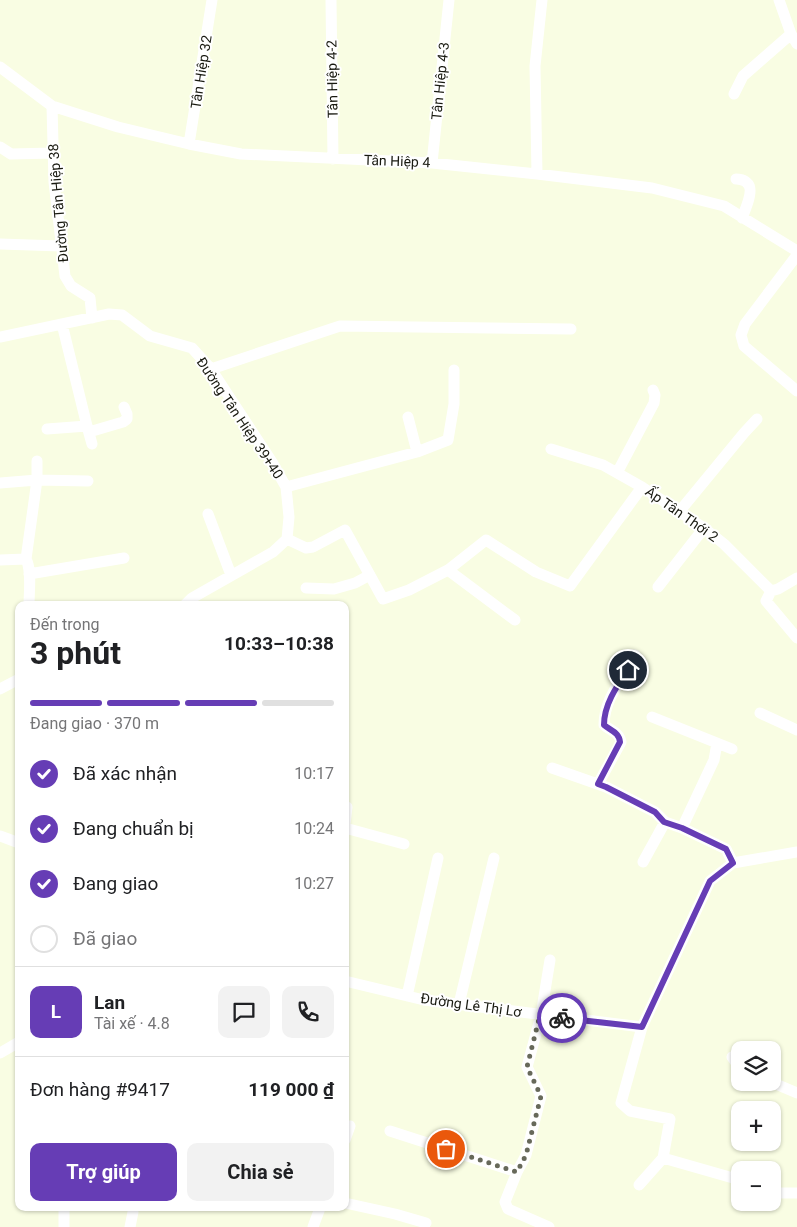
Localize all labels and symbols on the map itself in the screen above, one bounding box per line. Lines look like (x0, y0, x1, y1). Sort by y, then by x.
street label: Tân Hiệp 32 (187, 34, 215, 110)
street label: Tân Hiệp 4-2 (323, 40, 341, 118)
street label: Tân Hiệp 4-3 (428, 41, 452, 121)
street label: Đường Tân Hiệp 38 (45, 143, 71, 263)
street label: Tân Hiệp 4 (364, 152, 431, 170)
street label: Đường Tân Hiệp 39+40 (193, 354, 287, 482)
street label: Ấp Tân Thới 2 (643, 481, 723, 545)
pin (607, 649, 649, 691)
street label: Đường Lê Thị Lơ (419, 990, 523, 1020)
courier (537, 993, 587, 1043)
pin (425, 1128, 467, 1170)

